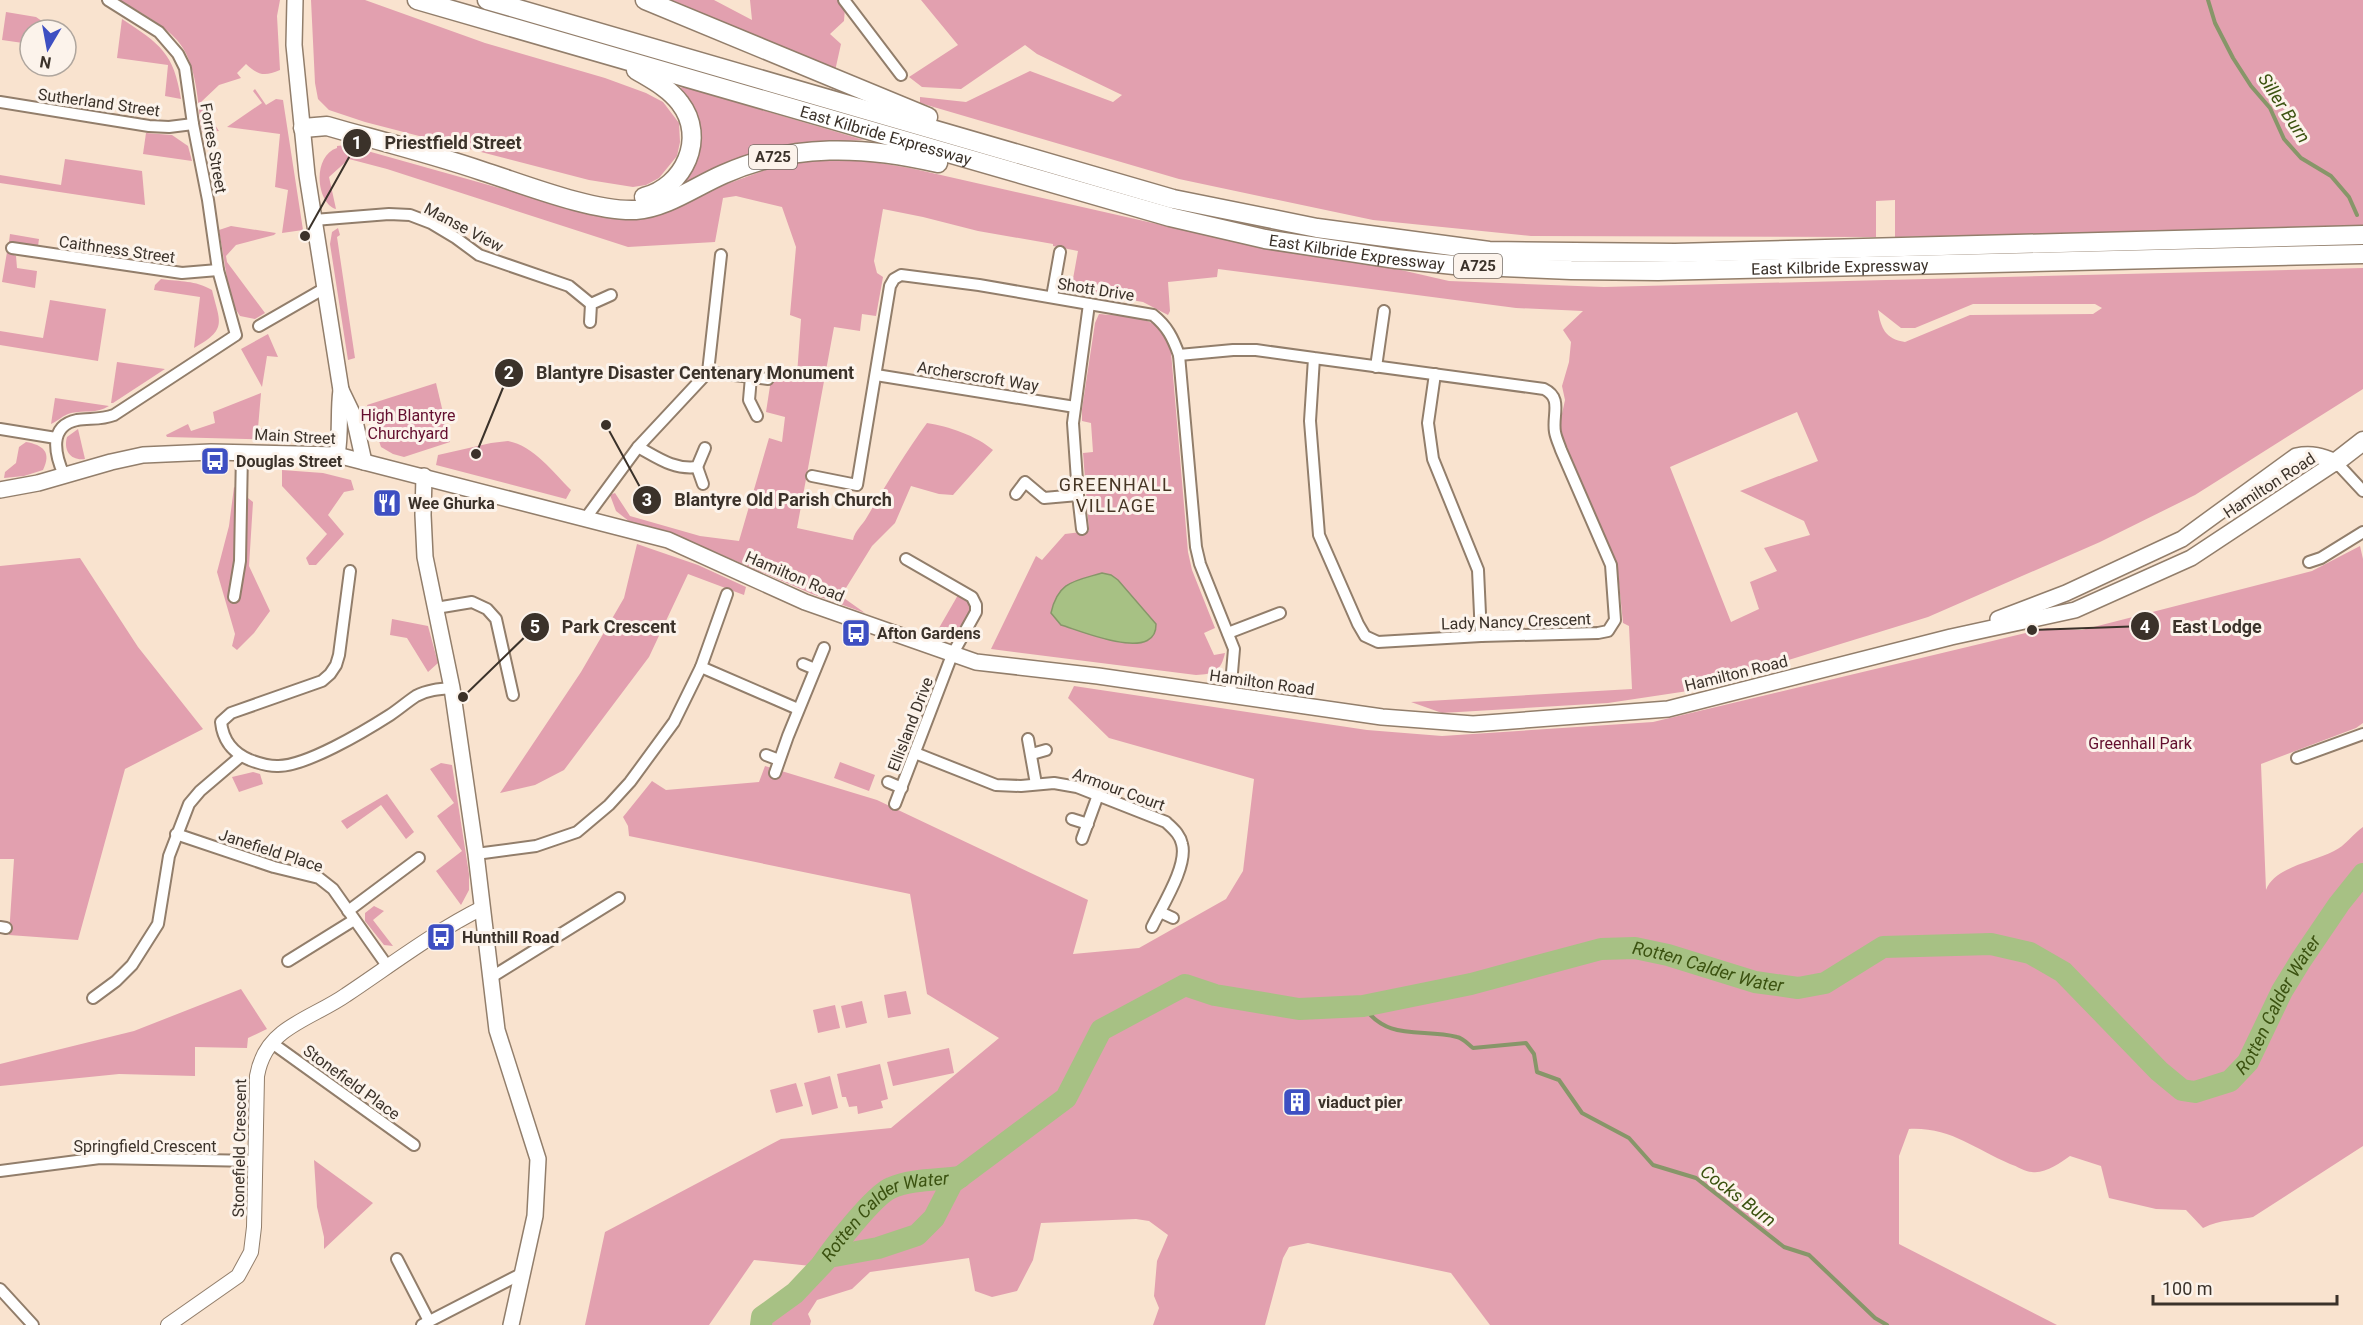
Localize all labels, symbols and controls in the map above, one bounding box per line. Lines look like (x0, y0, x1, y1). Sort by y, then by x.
north arrow (18, 18, 78, 78)
text: N (38, 52, 53, 73)
water label: Siller Burn (2254, 69, 2315, 146)
street label: Sutherland Street (37, 85, 161, 120)
street label: Forres Street (196, 101, 231, 195)
street label: East Kilbride Expressway (798, 102, 974, 169)
callout: Priestfield Street (342, 125, 534, 161)
text: 1 (352, 132, 362, 153)
text: Priestfield Street (384, 132, 522, 153)
road number: A725 (749, 145, 797, 169)
street label: Manse View (421, 199, 507, 256)
street label: East Kilbride Expressway (1268, 231, 1446, 274)
street label: Caithness Street (58, 232, 176, 267)
road number: A725 (1454, 254, 1502, 278)
street label: East Kilbride Expressway (1751, 255, 1929, 279)
street label: Shott Drive (1056, 274, 1136, 305)
callout: Blantyre Disaster Centenary Monument (494, 355, 866, 391)
street label: Archerscroft Way (916, 358, 1040, 396)
text: 2 (504, 362, 514, 383)
text: Blantyre Disaster Centenary Monument (536, 362, 854, 383)
park label: High Blantyre Churchyard (360, 406, 456, 443)
street label: Main Street (254, 425, 336, 448)
bus stop icon: Douglas Street (199, 445, 231, 477)
street label: Hamilton Road (2220, 449, 2319, 522)
place label: Douglas Street (236, 452, 343, 471)
district label: GREENHALL VILLAGE (1059, 474, 1173, 516)
callout: Blantyre Old Parish Church (632, 482, 904, 518)
restaurant icon: Wee Ghurka (371, 487, 403, 519)
text: 3 (642, 489, 652, 510)
text: Blantyre Old Parish Church (674, 489, 892, 510)
place label: Wee Ghurka (408, 494, 495, 513)
street label: Hamilton Road (742, 547, 847, 606)
callout: East Lodge (2130, 608, 2274, 644)
callout: Park Crescent (520, 609, 688, 645)
street label: Lady Nancy Crescent (1441, 609, 1591, 634)
text: 5 (530, 616, 540, 637)
text: Park Crescent (562, 616, 676, 637)
text: 4 (2140, 616, 2150, 637)
text: East Lodge (2172, 616, 2262, 637)
bus stop icon: Afton Gardens (840, 617, 872, 649)
place label: Afton Gardens (877, 624, 981, 643)
street label: Hamilton Road (1683, 651, 1790, 695)
street label: Hamilton Road (1208, 666, 1316, 699)
street label: Ellisland Drive (884, 674, 937, 774)
park label: Greenhall Park (2088, 734, 2193, 753)
street label: Armour Court (1070, 764, 1167, 815)
street label: Janefield Place (216, 825, 325, 876)
bus stop icon: Hunthill Road (425, 921, 457, 953)
place label: Hunthill Road (462, 928, 559, 947)
water label: Rotten Calder Water (2231, 930, 2325, 1078)
water label: Rotten Calder Water (1631, 937, 1786, 996)
street label: Stonefield Place (300, 1041, 404, 1124)
street label: Stonefield Crescent (229, 1079, 250, 1217)
building icon: viaduct pier (1281, 1086, 1313, 1118)
place label: viaduct pier (1318, 1093, 1402, 1112)
street label: Springfield Crescent (73, 1137, 217, 1156)
water label: Cocks Burn (1697, 1160, 1780, 1231)
water label: Rotten Calder Water (817, 1167, 951, 1265)
scale bar (2153, 1268, 2338, 1306)
text: 100 m (2162, 1278, 2213, 1299)

